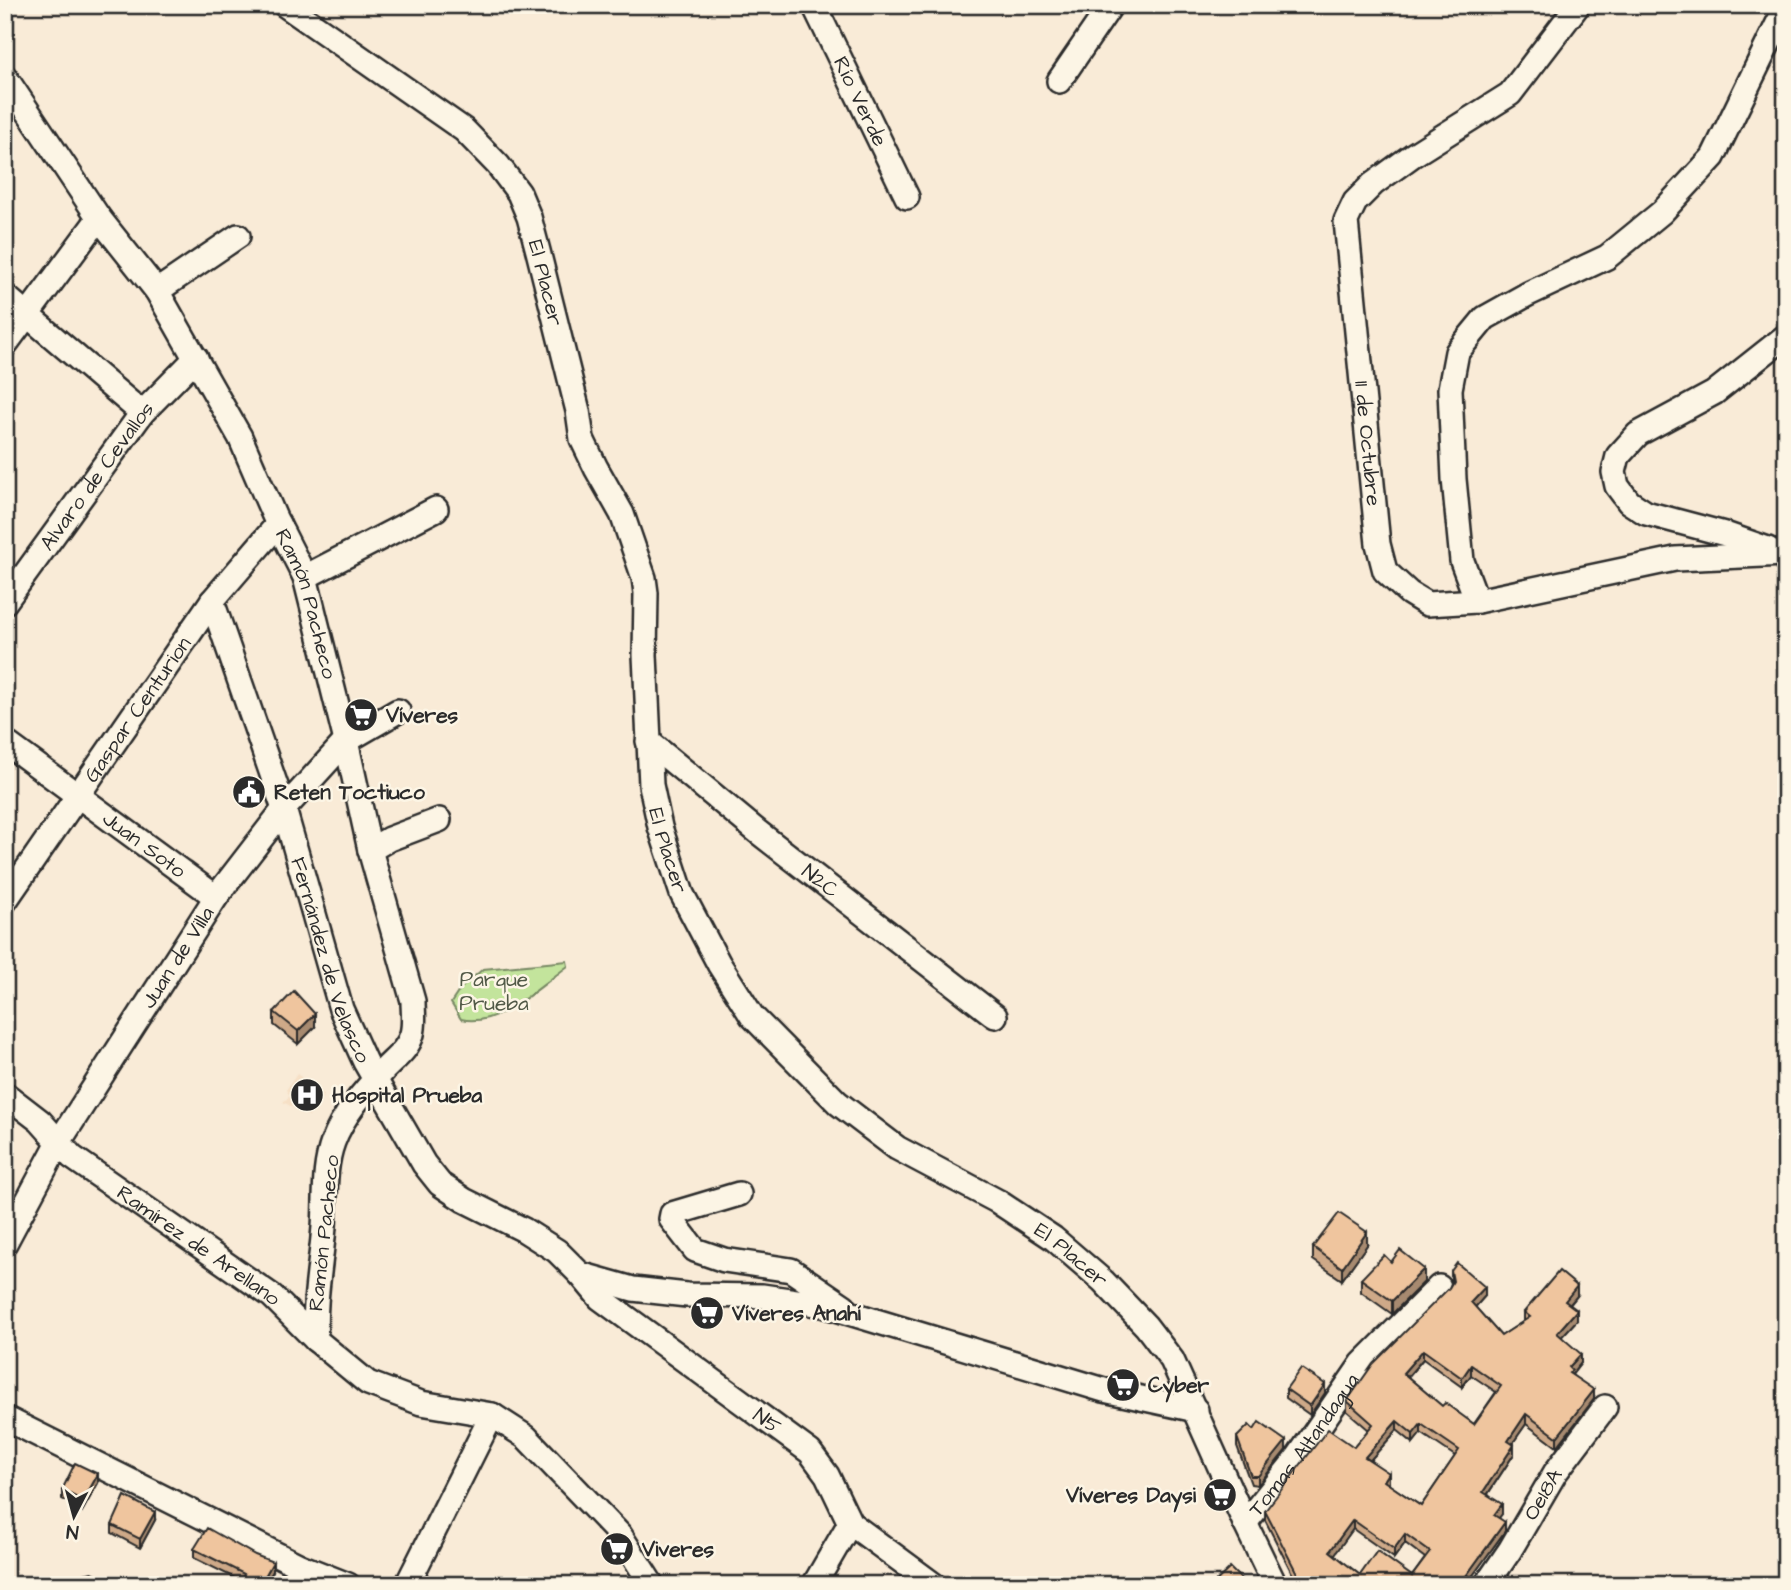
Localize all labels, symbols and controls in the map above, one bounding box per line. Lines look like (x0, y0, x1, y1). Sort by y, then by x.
street label: Río Verde (827, 51, 895, 151)
street label: El Placer (521, 236, 571, 329)
street label: 11 de Octubre (1347, 379, 1389, 507)
street label: Alvaro de Cevallos (33, 395, 160, 556)
street label: Ramón Pacheco (268, 524, 344, 682)
street label: Gaspar Centurion (77, 631, 198, 788)
supermarket icon: Víveres (342, 696, 380, 734)
place label: Víveres (385, 701, 459, 730)
public building icon: Reten Toctiuco (230, 773, 268, 811)
place label: Reten Toctiuco (274, 778, 425, 807)
street label: Juan Soto (97, 804, 192, 885)
street label: El Placer (642, 805, 695, 897)
street label: Fernández de Velasco (284, 854, 378, 1067)
street label: N2C (796, 857, 845, 904)
street label: Juan de Villa (134, 900, 221, 1014)
park label: Parque Prueba (459, 965, 529, 1018)
hospital icon: Hospital Prueba (288, 1076, 326, 1114)
place label: Hospital Prueba (332, 1081, 483, 1111)
street label: Ramón Pacheco (301, 1153, 347, 1313)
street label: Ramírez de Arellano (111, 1178, 288, 1312)
street label: El Placer (1029, 1215, 1115, 1294)
supermarket icon: Víveres Anahí (688, 1294, 726, 1332)
place label: Víveres Anahí (731, 1299, 862, 1328)
supermarket icon: Cyber (1104, 1366, 1142, 1404)
street label: Tomas Altandagua (1242, 1367, 1366, 1522)
place label: Cyber (1148, 1371, 1210, 1403)
street label: N5 (747, 1401, 787, 1441)
street label: Oe18A (1516, 1463, 1569, 1525)
supermarket icon: Víveres Daysi (1201, 1476, 1239, 1514)
place label: Víveres Daysi (1065, 1481, 1197, 1513)
north arrow (38, 1482, 108, 1552)
text: N (65, 1517, 80, 1545)
supermarket icon: Viveres (598, 1530, 636, 1568)
place label: Viveres (641, 1535, 715, 1564)

